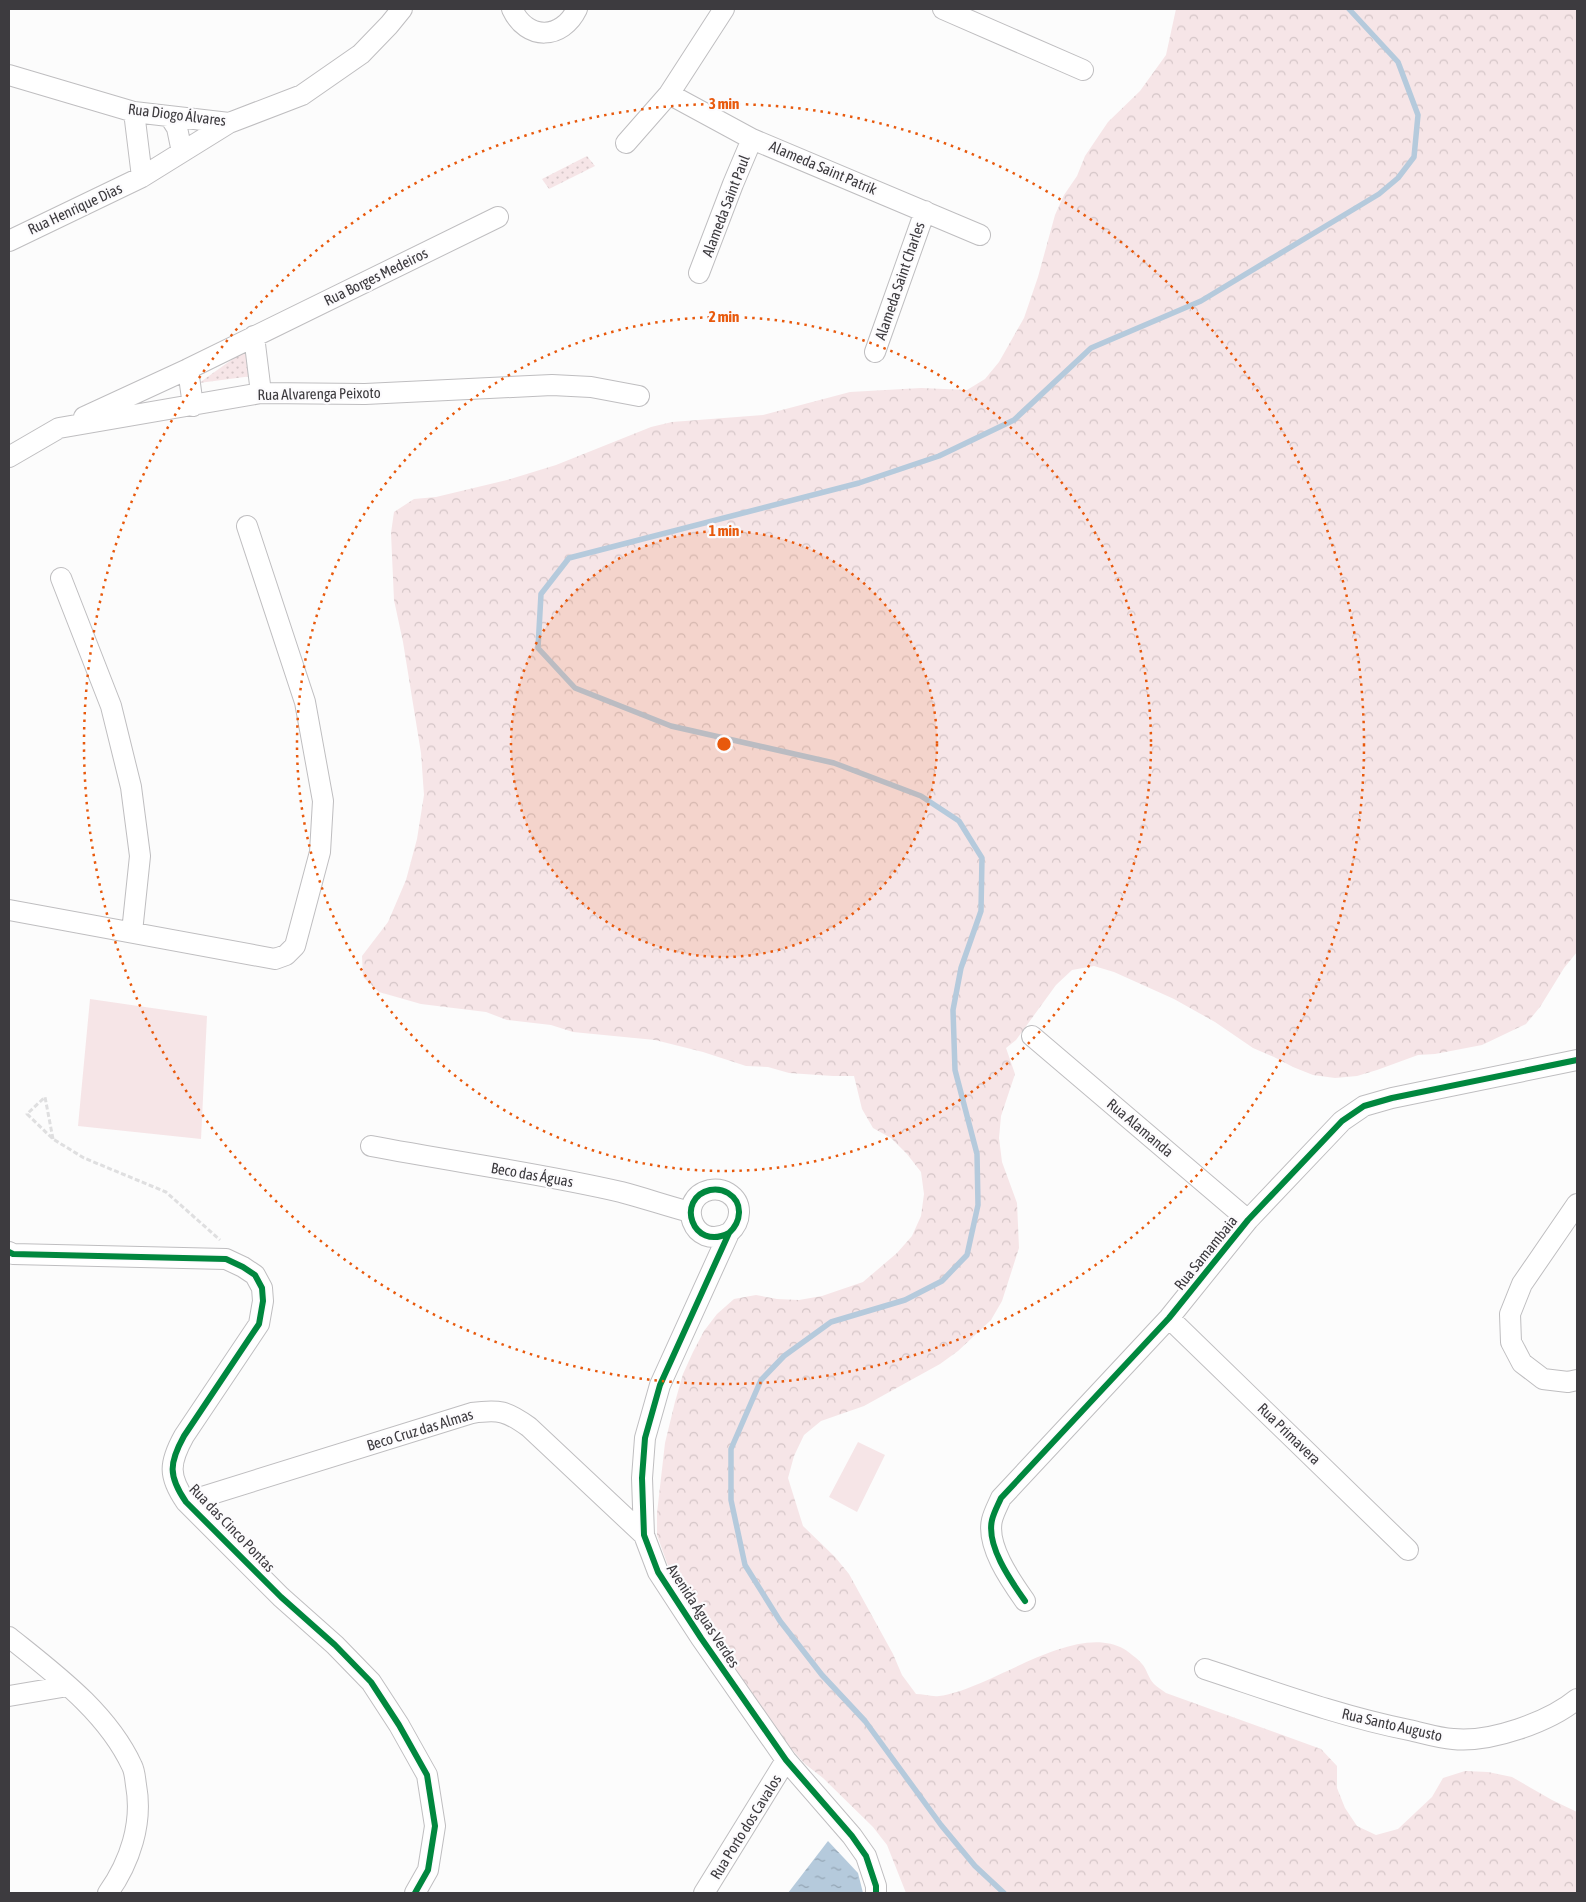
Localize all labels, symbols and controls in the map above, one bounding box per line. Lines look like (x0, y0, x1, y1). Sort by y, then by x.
text: 3 min (709, 95, 739, 112)
street label: Rua Diogo Álvares (127, 100, 227, 129)
street label: Alameda Saint Patrik (767, 137, 880, 198)
street label: Alameda Saint Paul (698, 153, 753, 259)
street label: Rua Henrique Dias (25, 179, 125, 238)
street label: Alameda Saint Charles (871, 220, 928, 342)
street label: Rua Borges Medeiros (321, 244, 430, 309)
text: 2 min (709, 308, 739, 325)
street label: Rua Alvarenga Peixoto (257, 384, 381, 403)
text: 1 min (709, 522, 739, 539)
centre of rings (715, 735, 733, 753)
street label: Rua Alamanda (1104, 1095, 1177, 1160)
street label: Beco das Águas (490, 1159, 575, 1190)
street label: Rua Samambaia (1171, 1212, 1241, 1293)
street label: Rua Primavera (1254, 1399, 1324, 1468)
street label: Beco Cruz das Almas (365, 1405, 475, 1454)
street label: Rua das Cinco Pontas (186, 1480, 279, 1575)
street label: Avenida Águas Verdes (664, 1561, 743, 1671)
street label: Rua Santo Augusto (1340, 1705, 1444, 1744)
street label: Rua Porto dos Cavalos (707, 1771, 785, 1882)

